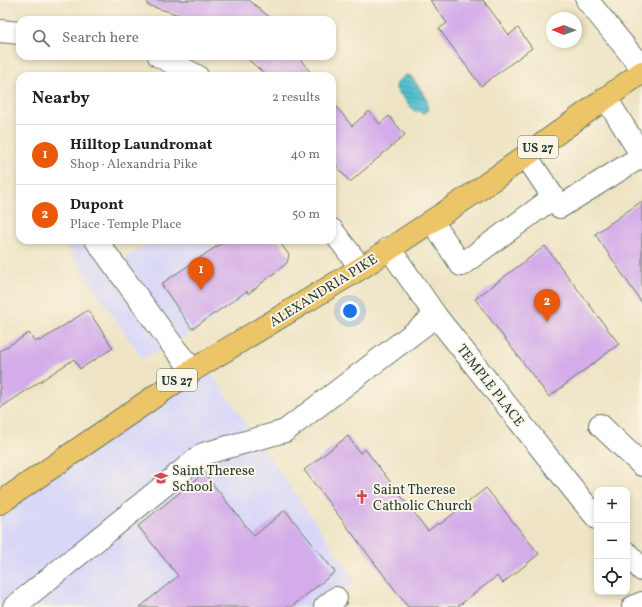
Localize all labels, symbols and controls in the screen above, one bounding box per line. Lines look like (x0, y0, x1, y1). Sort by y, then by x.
north arrow (546, 12, 582, 48)
search box (16, 16, 336, 60)
icon: search (30, 27, 52, 49)
text: Search here (62, 28, 139, 49)
text: Nearby (32, 87, 90, 110)
text: 2 results (272, 89, 320, 107)
text: Hilltop Laundromat (70, 135, 213, 156)
road number: US 27 (518, 136, 558, 158)
text: 1 (42, 146, 48, 164)
text: 40 m (291, 146, 320, 164)
text: Shop · Alexandria Pike (70, 156, 198, 174)
text: Dupont (70, 195, 124, 216)
text: 2 (42, 206, 48, 224)
text: 50 m (292, 206, 320, 224)
text: Place · Temple Place (70, 216, 181, 234)
street label: ALEXANDRIA PIKE (266, 250, 381, 332)
pin: 1 (188, 257, 214, 290)
pin: 2 (534, 289, 560, 322)
your location (340, 301, 360, 321)
street label: TEMPLE PLACE (452, 341, 528, 431)
road number: US 27 (157, 369, 197, 391)
place label: Saint Therese School (172, 462, 255, 497)
school or university icon: Saint Therese School (153, 470, 169, 486)
place label: Saint Therese Catholic Church (373, 481, 472, 516)
map controls (594, 487, 630, 595)
button: + (594, 487, 630, 523)
church icon: Saint Therese Catholic Church (354, 489, 370, 505)
button: − (594, 523, 630, 559)
button: locate (594, 559, 630, 595)

